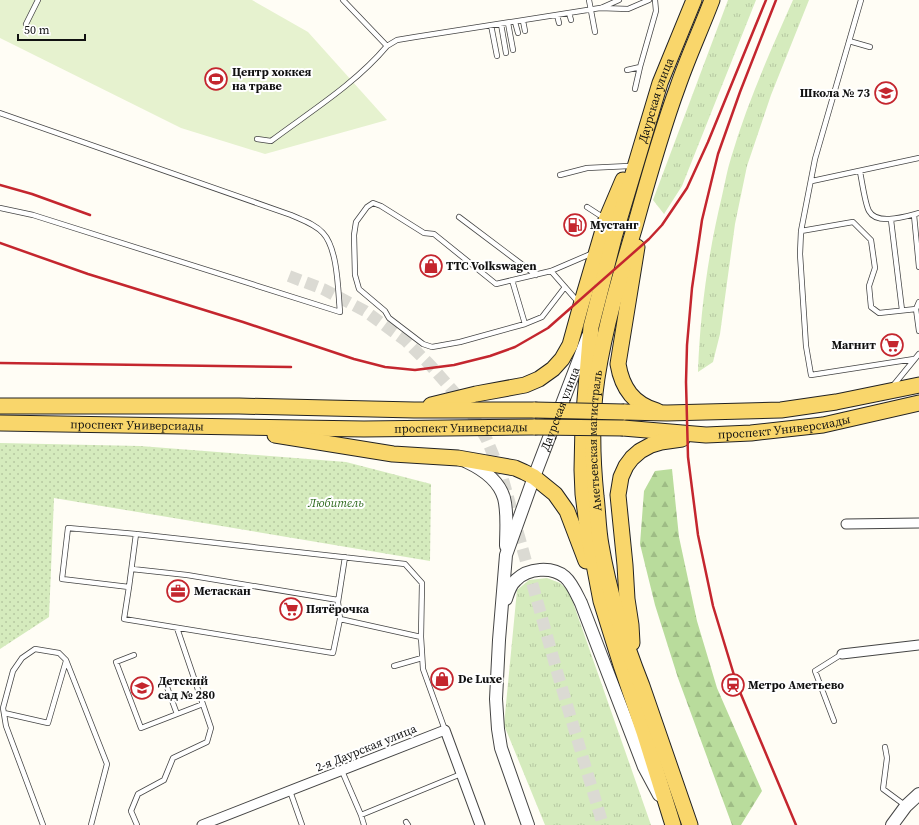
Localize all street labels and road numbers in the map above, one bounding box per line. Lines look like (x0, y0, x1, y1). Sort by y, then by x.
street label: Даурская улица (635, 55, 678, 145)
street label: Даурская улица (537, 364, 584, 453)
street label: Аметьевская магистраль (585, 369, 606, 512)
street label: проспект Универсиады (718, 411, 852, 442)
street label: проспект Универсиады (70, 416, 204, 434)
street label: проспект Универсиады (394, 419, 528, 437)
street label: 2-я Даурская улица (313, 720, 420, 776)

